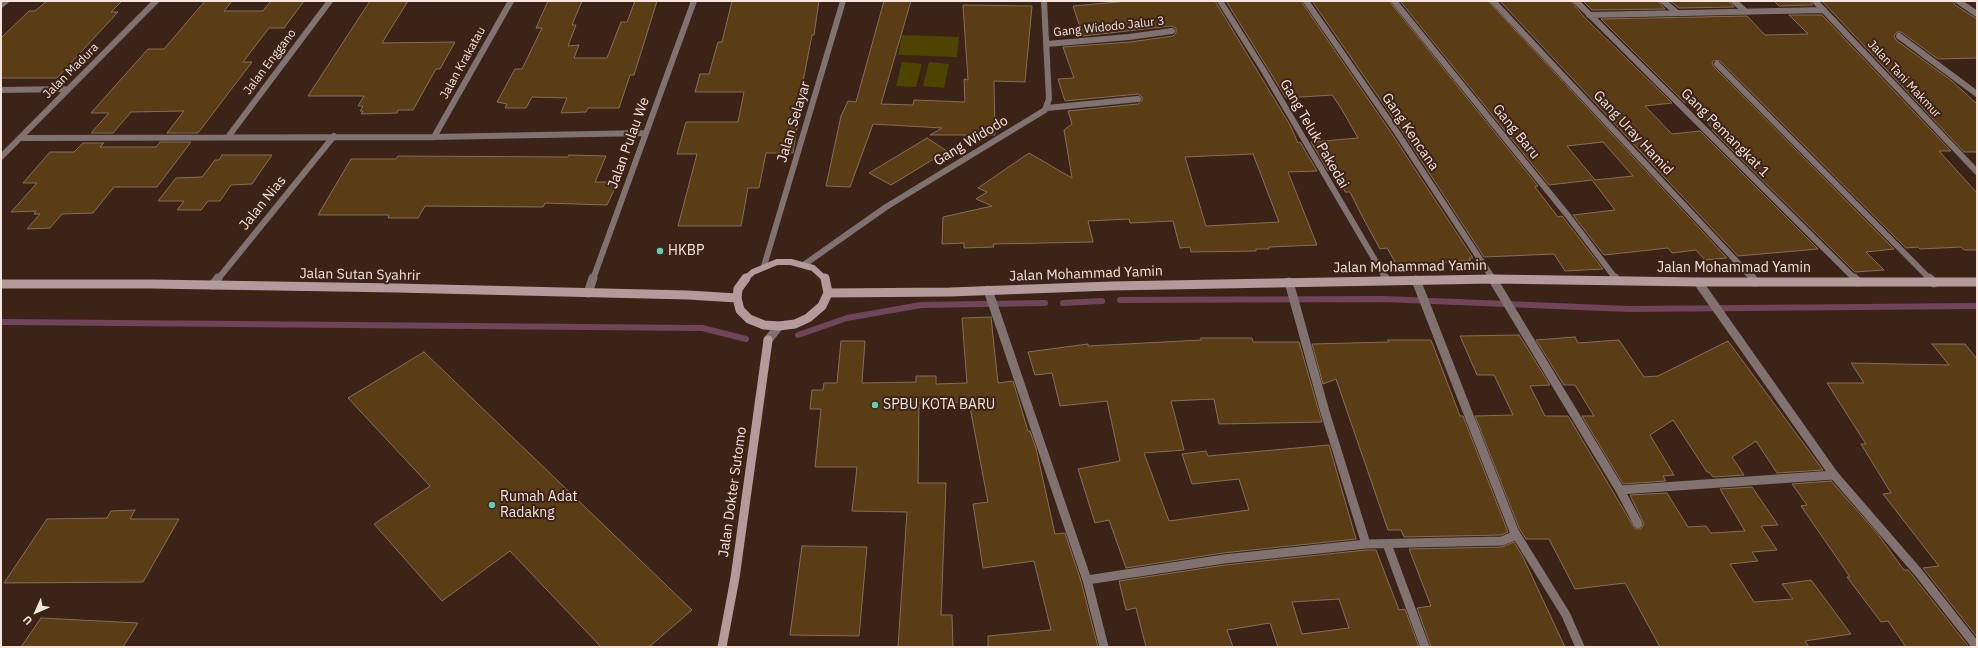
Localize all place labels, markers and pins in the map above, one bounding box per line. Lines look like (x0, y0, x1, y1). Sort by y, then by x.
place label: HKBP (668, 243, 704, 259)
marker: HKBP (655, 246, 665, 256)
place label: SPBU KOTA BARU (883, 397, 995, 413)
marker: SPBU KOTA BARU (870, 400, 880, 410)
place label: Rumah Adat Radakng (500, 489, 577, 522)
marker: Rumah Adat Radakng (487, 500, 497, 510)

